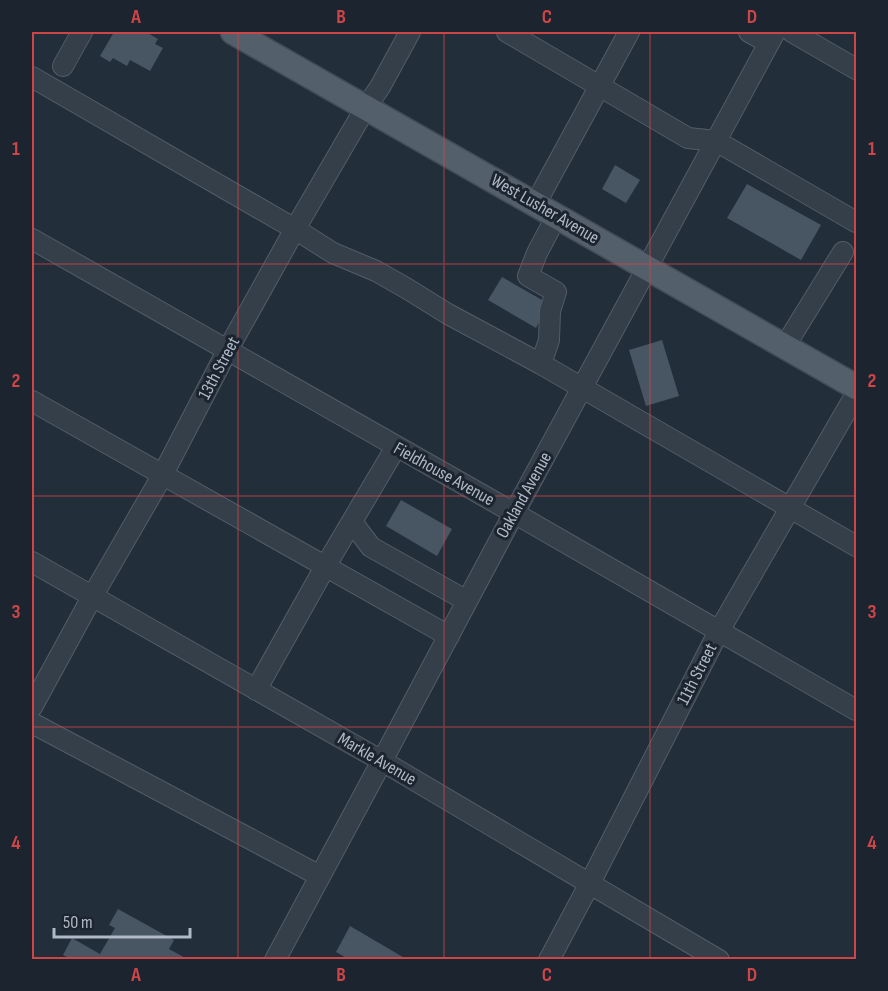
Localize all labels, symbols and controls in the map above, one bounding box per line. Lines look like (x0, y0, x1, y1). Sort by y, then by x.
text: A (130, 5, 141, 29)
text: B (336, 5, 346, 29)
text: C (542, 5, 552, 29)
text: D (747, 5, 757, 29)
text: 1 (12, 137, 20, 161)
text: 1 (868, 137, 876, 161)
street label: West Lusher Avenue (487, 170, 603, 248)
street label: 13th Street (194, 333, 244, 403)
text: 2 (12, 369, 20, 393)
text: 2 (868, 369, 876, 393)
street label: Fieldhouse Avenue (390, 438, 498, 510)
street label: Oakland Avenue (492, 448, 556, 542)
text: 3 (12, 600, 21, 624)
text: 3 (868, 600, 877, 624)
street label: 11th Street (673, 639, 722, 708)
street label: Markle Avenue (334, 728, 420, 790)
text: 4 (11, 831, 21, 855)
text: 4 (867, 831, 877, 855)
scale bar (54, 901, 190, 939)
text: 50 m (63, 912, 93, 933)
text: A (130, 963, 141, 987)
text: B (336, 963, 346, 987)
text: C (542, 963, 552, 987)
text: D (747, 963, 757, 987)

